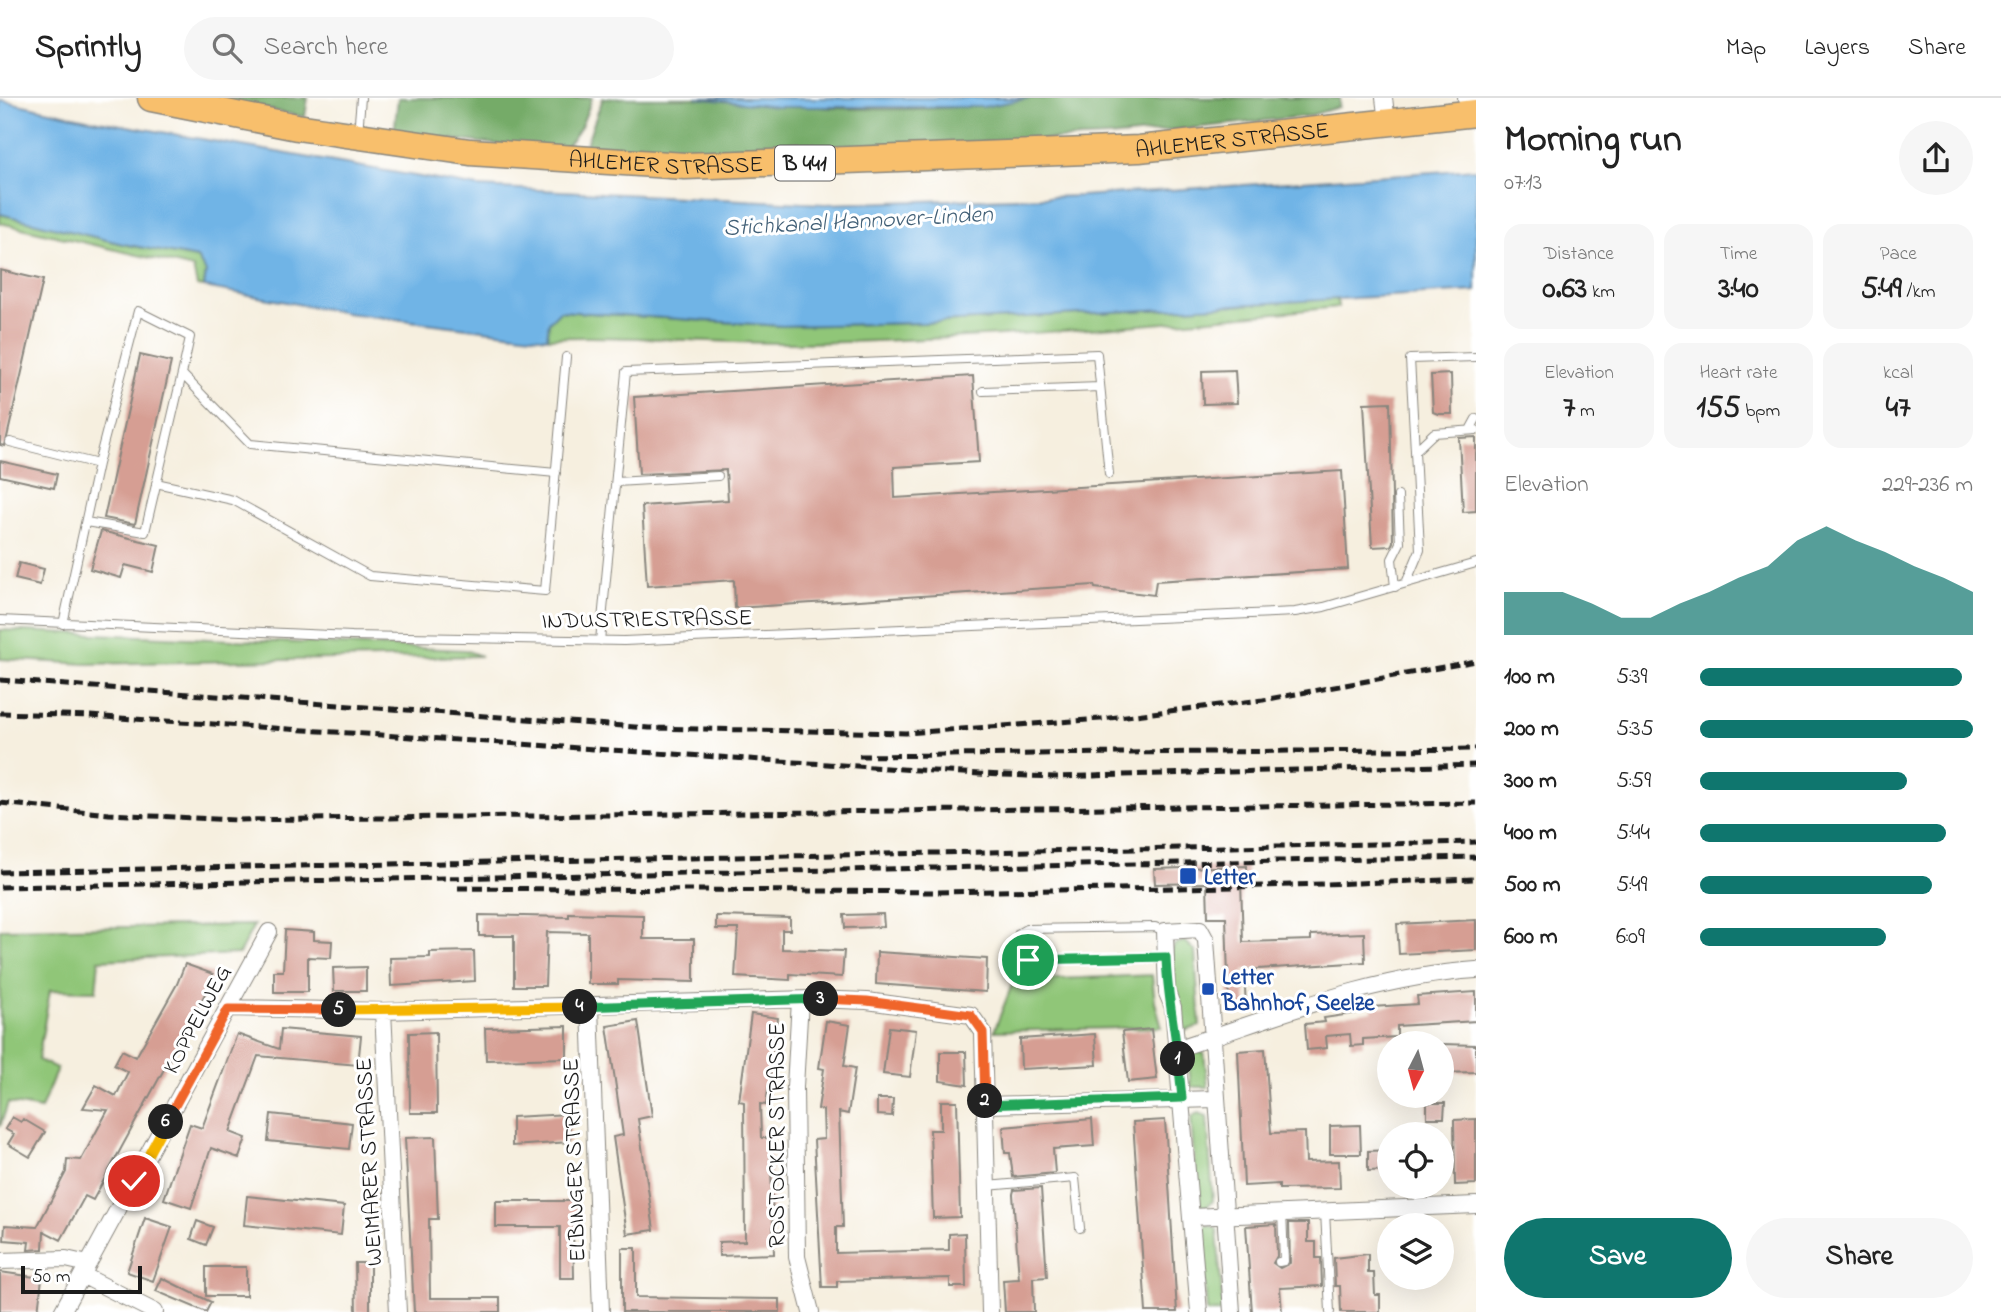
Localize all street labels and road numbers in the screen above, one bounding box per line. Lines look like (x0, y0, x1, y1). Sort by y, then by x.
street label: AHLEMER STRASSE (1134, 115, 1331, 168)
street label: AHLEMER STRASSE (568, 144, 764, 185)
road number: B 441 (775, 146, 835, 180)
street label: INDUSTRIESTRASSE (541, 602, 753, 639)
street label: KOPPELWEG (156, 960, 241, 1080)
street label: ROSTOCKER STRASSE (762, 1022, 795, 1248)
street label: WEIMARER STRASSE (349, 1057, 392, 1267)
street label: ELBINGER STRASSE (555, 1057, 596, 1262)

